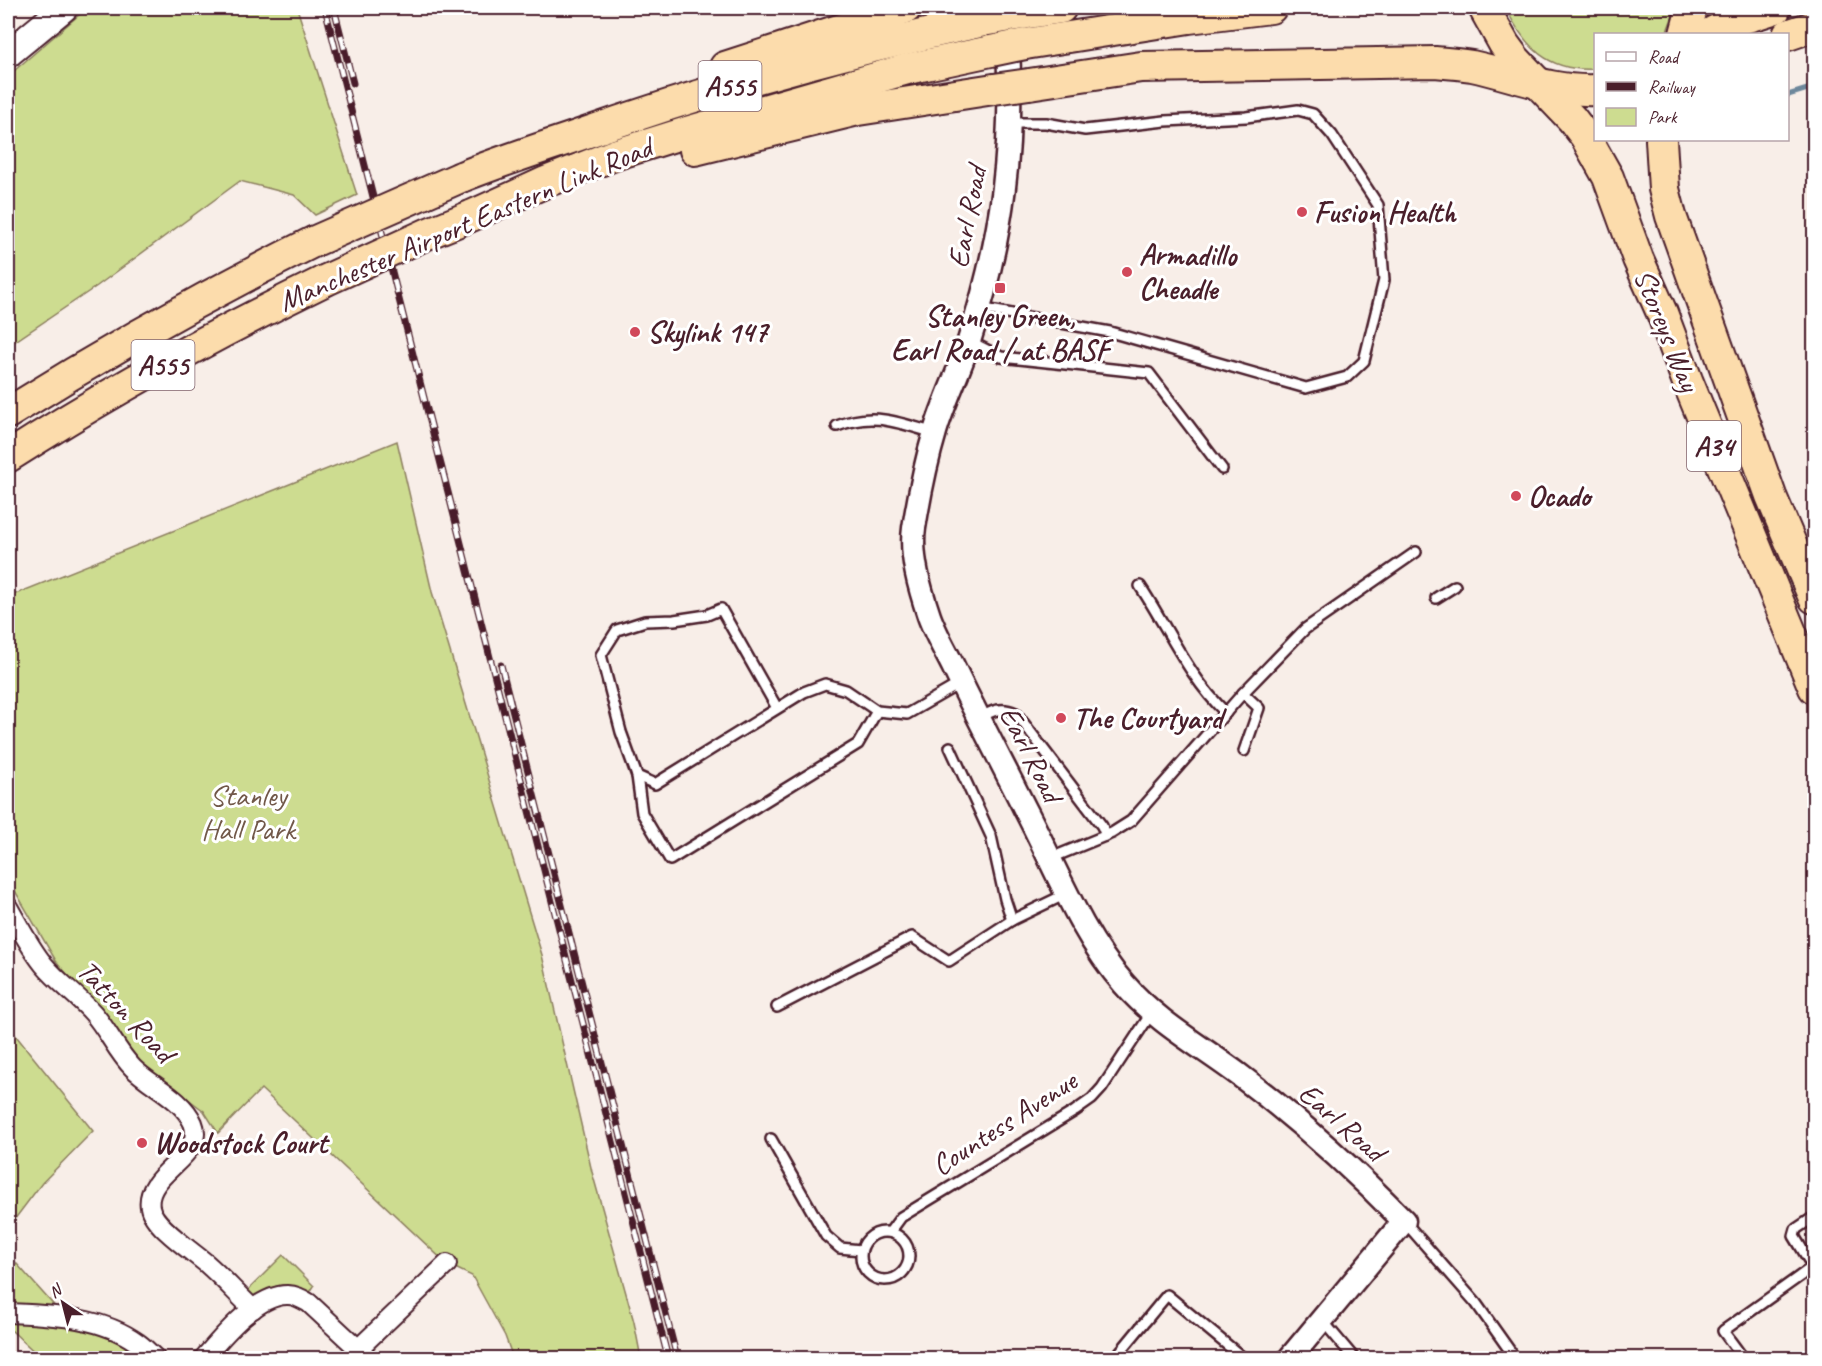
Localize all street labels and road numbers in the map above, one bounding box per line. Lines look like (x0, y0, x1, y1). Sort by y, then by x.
road number: A555 (698, 61, 762, 111)
street label: Manchester Airport Eastern Link Road (273, 126, 661, 320)
street label: Earl Road (939, 159, 996, 271)
street label: Storeys Way (1625, 263, 1709, 398)
road number: A555 (132, 340, 195, 390)
road number: A34 (1687, 421, 1741, 471)
street label: Earl Road (991, 700, 1073, 812)
street label: Tatton Road (69, 952, 186, 1073)
street label: Countess Avenue (924, 1061, 1086, 1184)
street label: Earl Road (1291, 1074, 1396, 1173)

